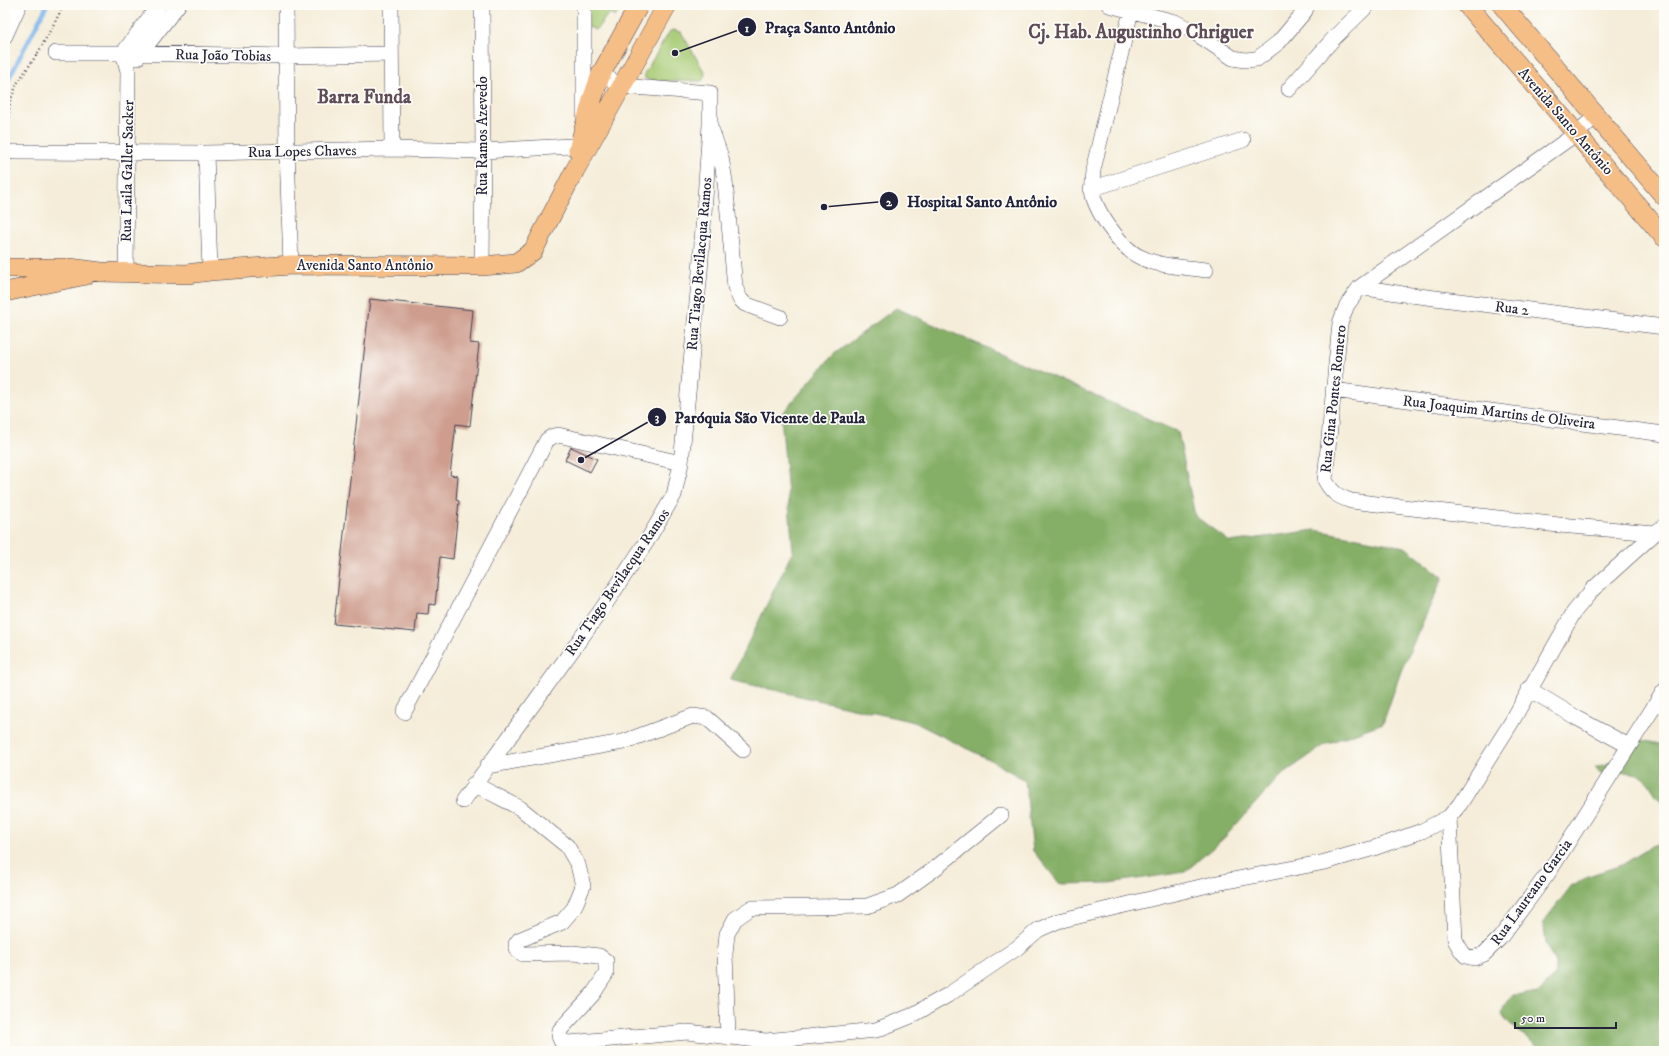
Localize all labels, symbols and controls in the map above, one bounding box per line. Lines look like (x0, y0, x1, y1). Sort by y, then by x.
callout: Praça Santo Antônio (737, 13, 903, 41)
text: Praça Santo Antônio (765, 18, 896, 38)
text: 1 (745, 21, 750, 36)
district label: Cj. Hab. Augustinho Chriguer (1028, 21, 1255, 45)
street label: Rua João Tobias (175, 45, 271, 66)
street label: Avenida Santo Antônio (1514, 64, 1618, 179)
street label: Rua Ramos Azevedo (473, 76, 492, 196)
district label: Barra Funda (317, 86, 412, 109)
street label: Rua Laila Galler Sacker (117, 99, 138, 242)
street label: Rua Lopes Chaves (247, 141, 357, 162)
street label: Rua Tiago Bevilacqua Ramos (682, 177, 717, 351)
callout: Hospital Santo Antônio (879, 187, 1065, 215)
text: Hospital Santo Antônio (907, 192, 1057, 212)
text: 2 (886, 195, 893, 210)
street label: Avenida Santo Antônio (297, 256, 433, 275)
street label: Rua 2 (1494, 297, 1531, 320)
street label: Rua Gina Pontes Romero (1316, 324, 1351, 474)
street label: Rua Joaquim Martins de Oliveira (1402, 391, 1597, 434)
callout: Paróquia São Vicente de Paula (647, 403, 874, 431)
text: Paróquia São Vicente de Paula (675, 408, 867, 429)
text: 3 (655, 410, 660, 425)
street label: Rua Tiago Bevilacqua Ramos (561, 505, 674, 660)
street label: Rua Laureano Garcia (1486, 835, 1577, 949)
scale bar (1515, 1004, 1616, 1030)
text: 50 m (1521, 1011, 1545, 1026)

